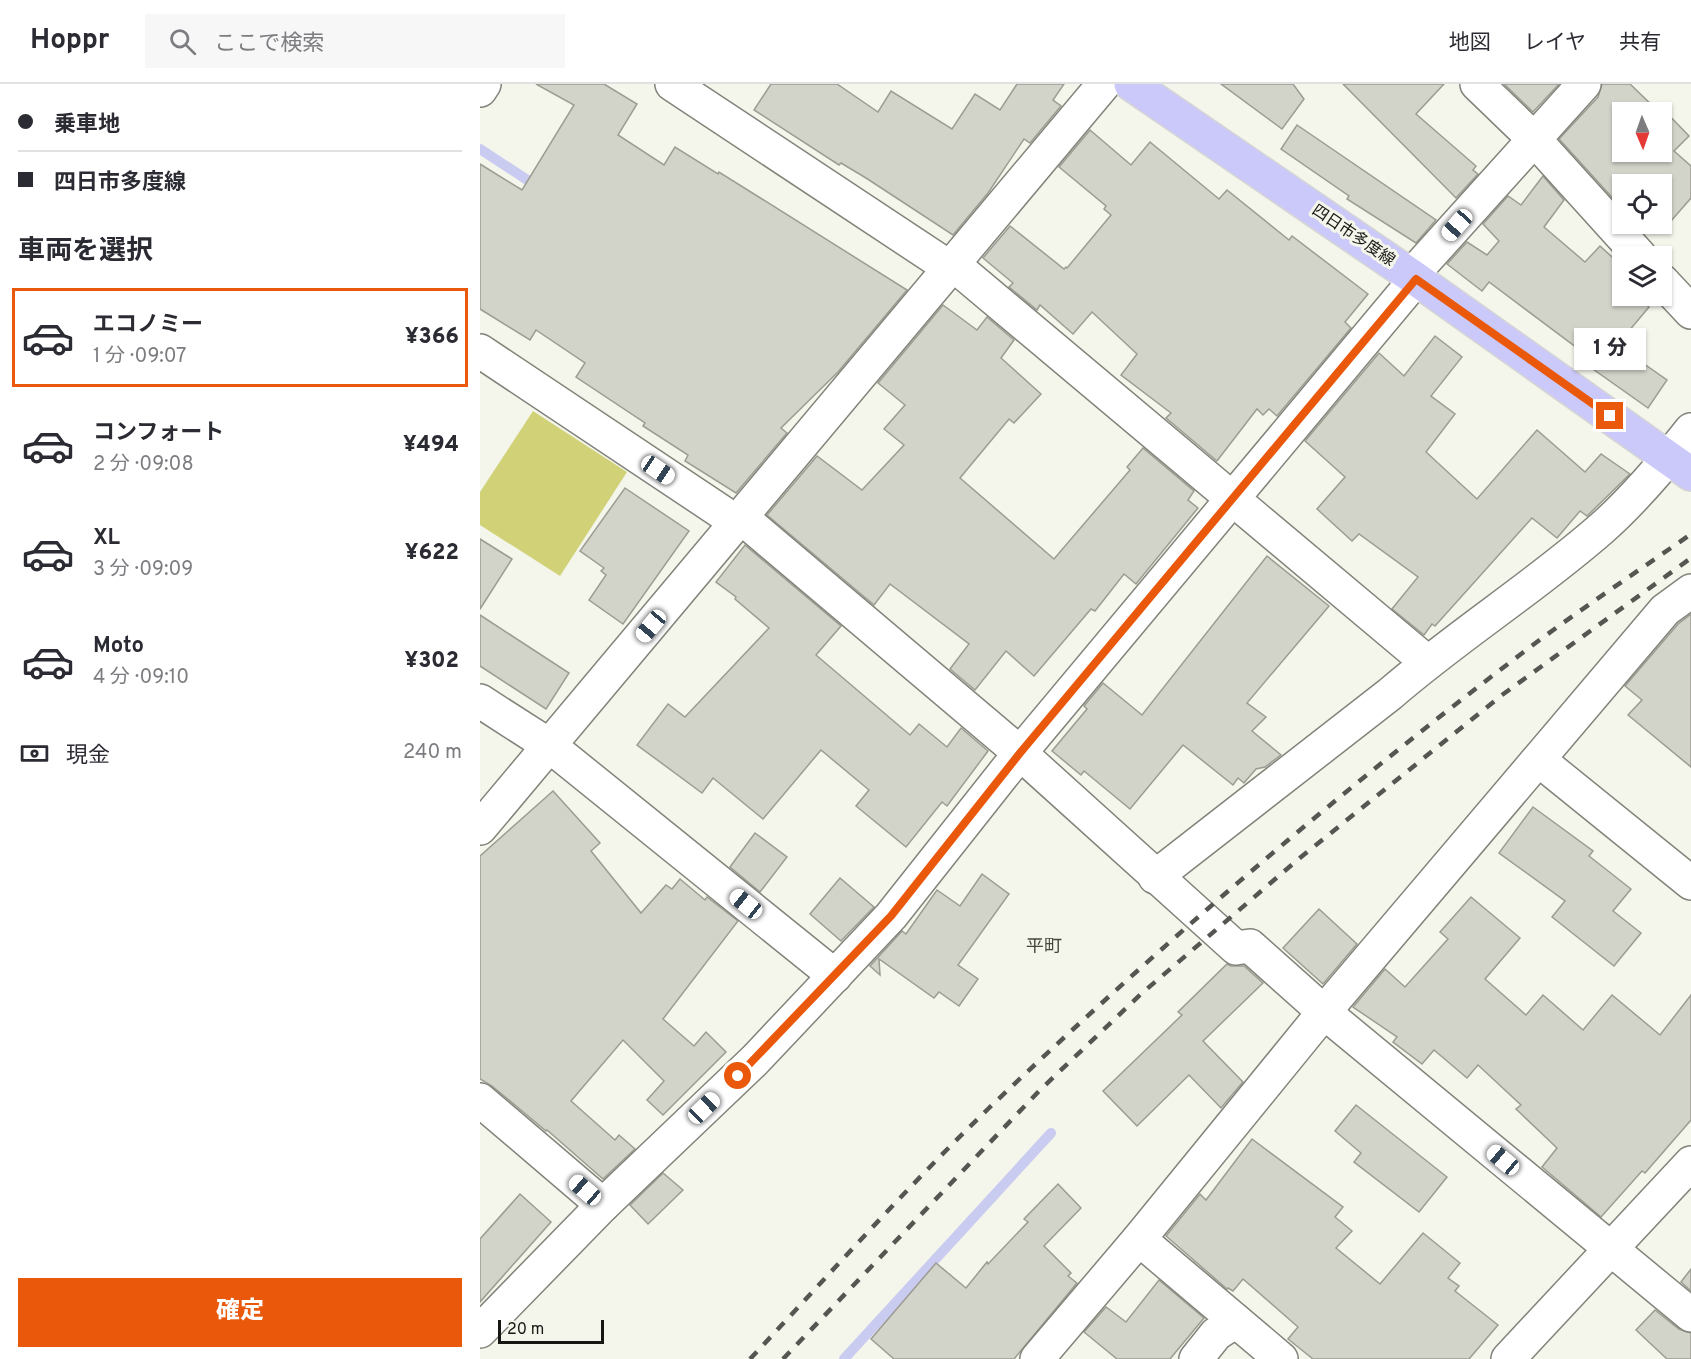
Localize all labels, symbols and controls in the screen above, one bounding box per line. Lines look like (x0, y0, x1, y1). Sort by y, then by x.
search box (145, 14, 565, 68)
text: Hoppr (30, 23, 109, 59)
icon: search (166, 25, 199, 58)
text: 地図 (1449, 30, 1491, 57)
text: レイヤ (1524, 30, 1586, 57)
text: 共有 (1619, 30, 1661, 57)
text: ここで検索 (214, 31, 324, 58)
north arrow (1612, 102, 1672, 162)
map controls (1612, 102, 1672, 306)
text: 乗車地 (54, 112, 120, 139)
text: 四日市多度線 (54, 170, 186, 197)
button: locate (1612, 174, 1672, 234)
street label: 四日市多度線 (1308, 201, 1398, 271)
car (1438, 206, 1476, 244)
text: 車両を選択 (18, 235, 153, 269)
button: layers (1612, 246, 1672, 306)
icon: car (21, 311, 75, 365)
text: エコノミー (93, 312, 203, 339)
text: ¥366 (405, 324, 459, 351)
callout: 1 分 (1574, 329, 1646, 371)
text: 1 分 (1593, 336, 1627, 362)
text: 1 分 · 09:07 (93, 344, 187, 370)
route end (1596, 402, 1623, 429)
icon: car (21, 419, 75, 473)
text: コンフォート (93, 420, 224, 447)
text: ¥494 (403, 432, 459, 459)
text: 2 分 · 09:08 (93, 452, 194, 478)
car (638, 452, 678, 488)
text: XL (93, 525, 120, 552)
icon: car (21, 527, 75, 581)
text: ¥622 (405, 540, 459, 567)
text: 3 分 · 09:09 (93, 557, 193, 583)
car (633, 606, 669, 646)
text: Moto (93, 633, 144, 660)
icon: car (21, 635, 75, 689)
text: ¥302 (405, 648, 459, 675)
text: 4 分 · 09:10 (93, 665, 189, 691)
icon: cash (18, 737, 51, 770)
text: 240 m (403, 740, 462, 766)
text: 現金 (66, 743, 110, 770)
car (726, 886, 766, 922)
district label: 平町 (1026, 936, 1062, 959)
route start (724, 1062, 751, 1089)
car (685, 1089, 723, 1127)
car (1483, 1142, 1523, 1178)
car (566, 1171, 604, 1209)
button: 確定 (18, 1278, 462, 1347)
scale bar (498, 1317, 604, 1344)
text: 20 m (507, 1320, 544, 1340)

